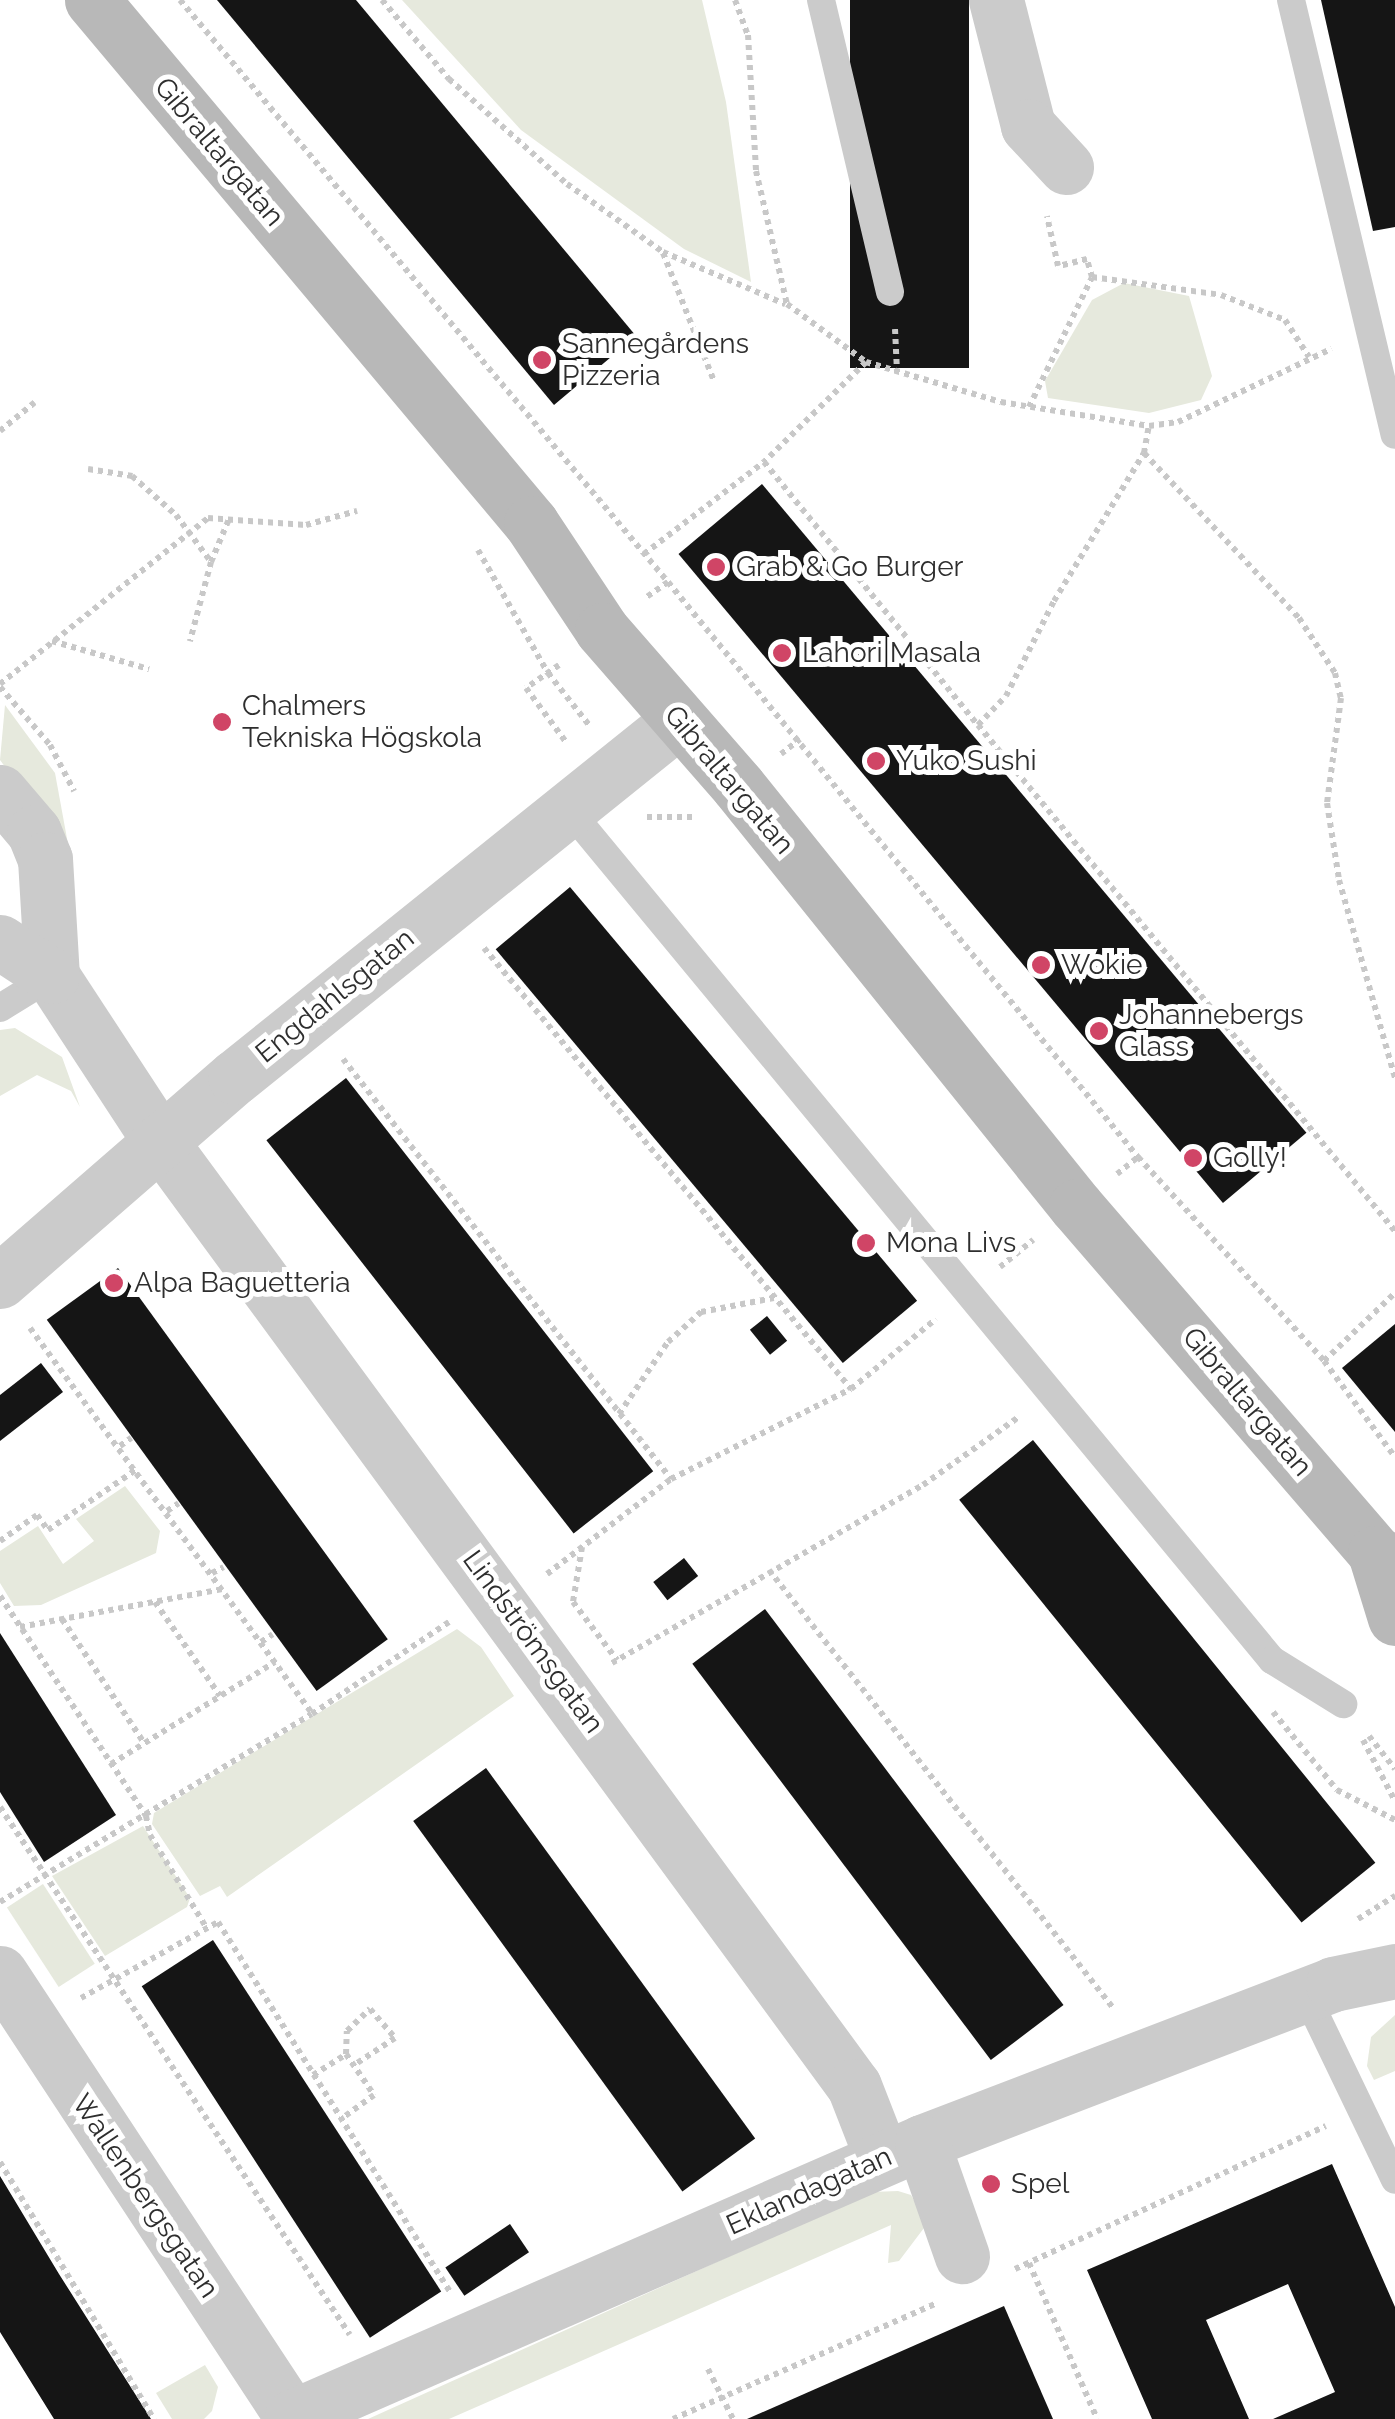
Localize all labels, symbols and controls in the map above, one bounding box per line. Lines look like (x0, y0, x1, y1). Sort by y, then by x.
street label: Gibraltargatan (147, 71, 291, 233)
place label: Sannegårdens Pizzeria (562, 327, 749, 393)
marker: Sannegårdens Pizzeria (531, 349, 553, 371)
place label: Grab & Go Burger (736, 550, 963, 584)
marker: Grab & Go Burger (705, 556, 727, 578)
place label: Lahori Masala (802, 636, 981, 670)
marker: Lahori Masala (771, 642, 793, 664)
place label: Chalmers Tekniska Högskola (242, 689, 482, 755)
street label: Gibraltargatan (657, 699, 801, 861)
marker: Chalmers Tekniska Högskola (211, 711, 233, 733)
place label: Yuko Sushi (896, 744, 1037, 778)
marker: Yuko Sushi (865, 750, 887, 772)
street label: Engdahlsgatan (249, 922, 421, 1070)
place label: Wokie (1061, 948, 1142, 982)
marker: Wokie (1030, 954, 1052, 976)
place label: Johannebergs Glass (1119, 998, 1304, 1064)
marker: Johannebergs Glass (1088, 1020, 1110, 1042)
place label: Golly! (1213, 1141, 1287, 1175)
marker: Golly! (1182, 1147, 1204, 1169)
place label: Mona Livs (886, 1226, 1016, 1260)
marker: Mona Livs (855, 1232, 877, 1254)
place label: Alpa Baguetteria (134, 1266, 351, 1300)
marker: Alpa Baguetteria (103, 1272, 125, 1294)
street label: Gibraltargatan (1175, 1321, 1319, 1483)
street label: Lindströmsgatan (455, 1544, 611, 1740)
street label: Wallenbergsgatan (64, 2088, 226, 2304)
street label: Eklandagatan (721, 2140, 897, 2242)
place label: Spel (1011, 2167, 1069, 2201)
marker: Spel (980, 2173, 1002, 2195)

